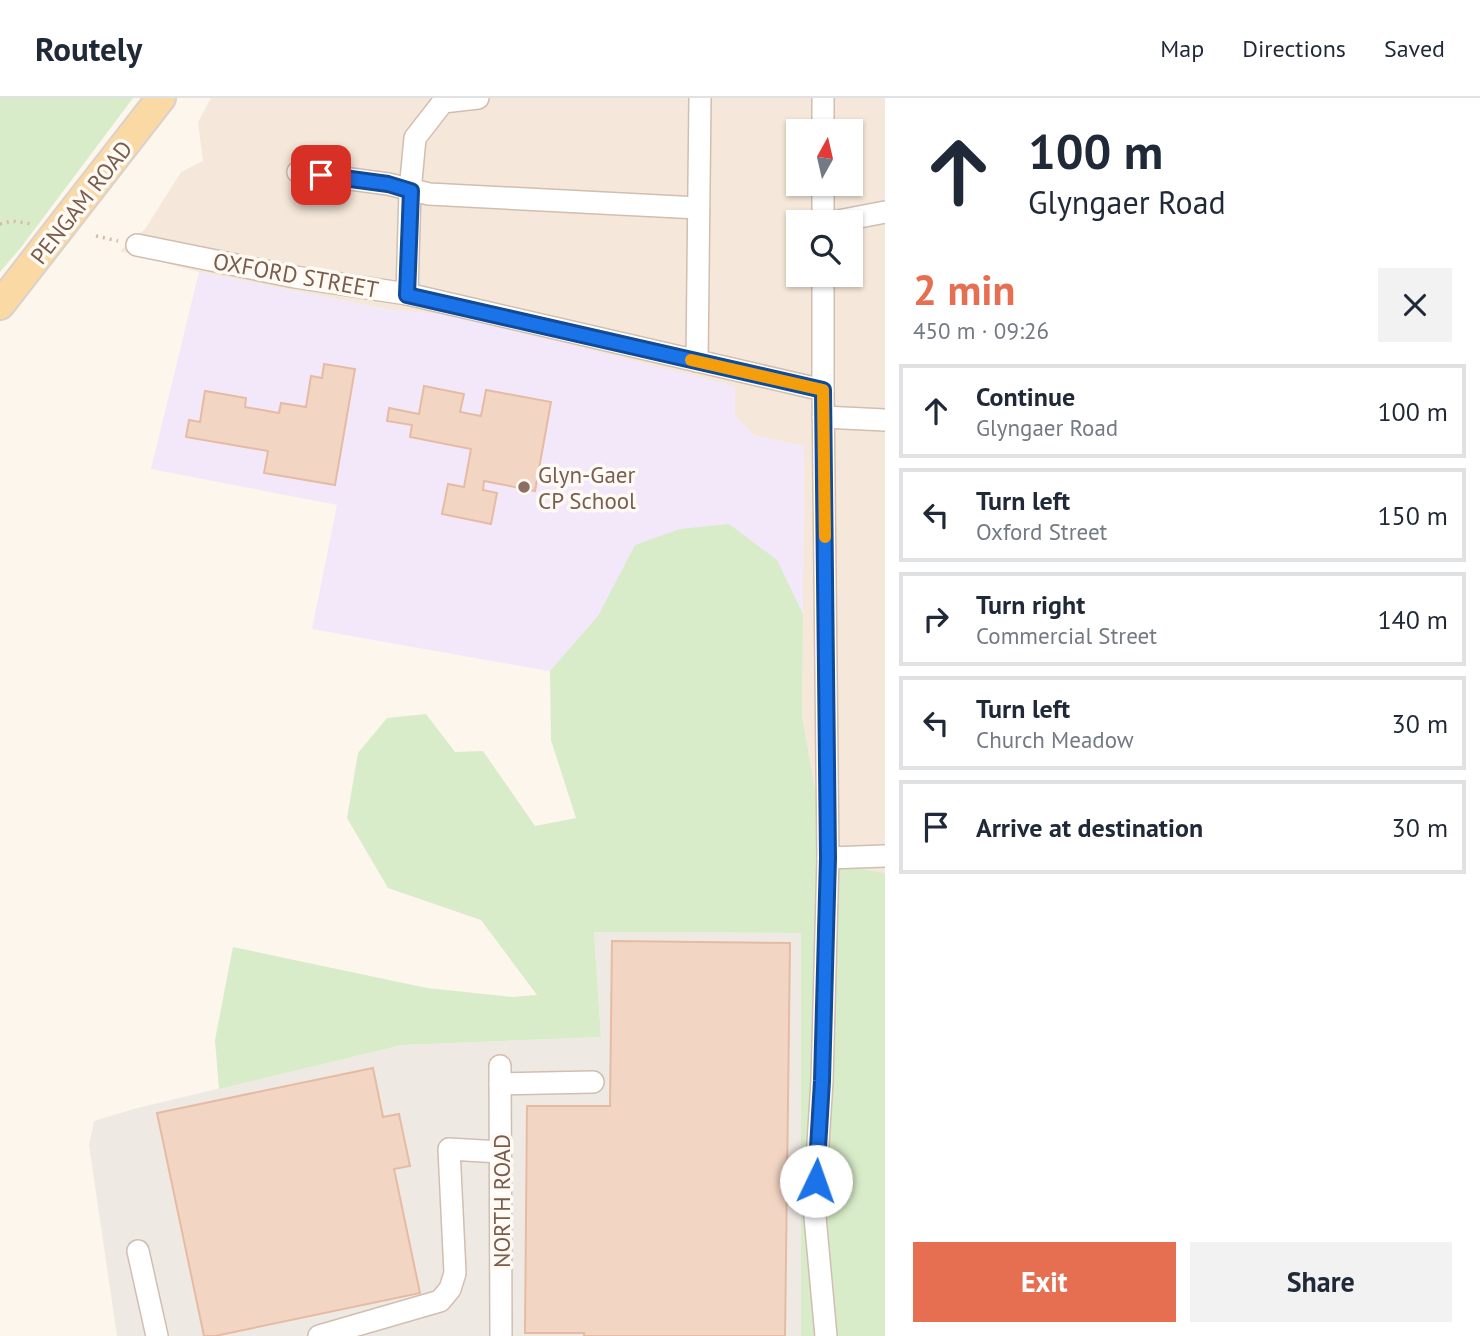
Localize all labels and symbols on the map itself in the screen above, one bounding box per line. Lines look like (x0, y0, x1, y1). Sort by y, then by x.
north arrow (786, 119, 863, 196)
street label: PENGAM ROAD (24, 134, 138, 270)
pin (291, 145, 351, 205)
street label: OXFORD STREET (211, 246, 381, 304)
place label: Glyn-Gaer CP School (538, 460, 636, 515)
marker: Glyn-Gaer CP School (516, 479, 532, 495)
street label: NORTH ROAD (487, 1134, 516, 1268)
position arrow (779, 1144, 853, 1218)

